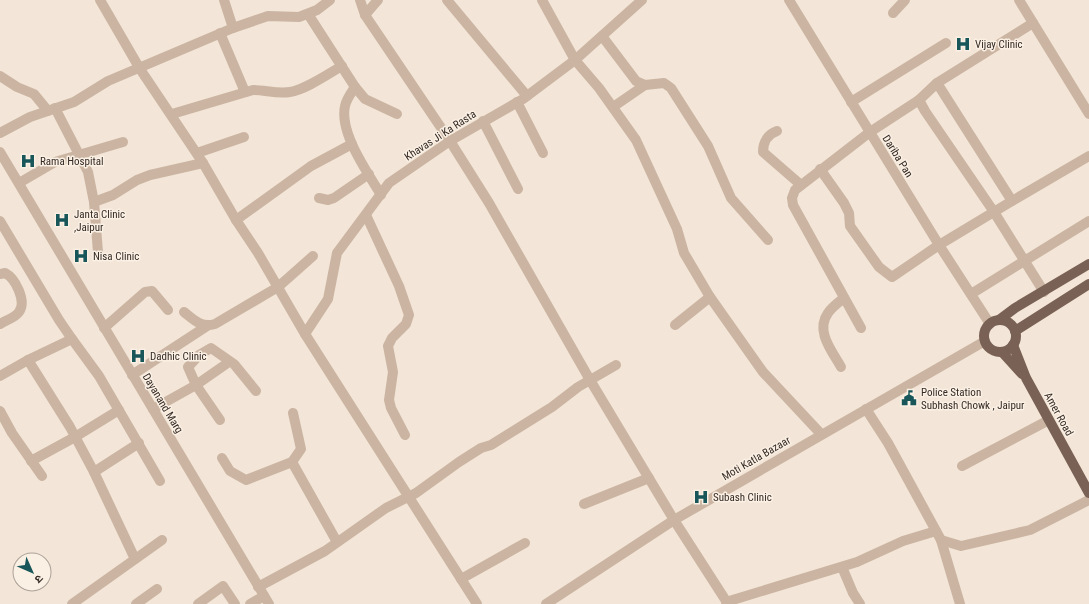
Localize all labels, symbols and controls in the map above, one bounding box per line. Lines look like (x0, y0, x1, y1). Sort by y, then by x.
hospital icon: Vijay Clinic (954, 35, 972, 53)
place label: Vijay Clinic (975, 38, 1023, 51)
street label: Khavas Ji Ka Rasta (402, 107, 479, 163)
street label: Dariba Pan (880, 133, 916, 180)
hospital icon: Rama Hospital (19, 152, 37, 170)
place label: Rama Hospital (40, 155, 104, 168)
place label: Janta Clinic ,Jaipur (74, 208, 125, 234)
hospital icon: Janta Clinic ,Jaipur (53, 211, 71, 229)
hospital icon: Nisa Clinic (72, 247, 90, 265)
place label: Nisa Clinic (93, 250, 139, 263)
hospital icon: Dadhic Clinic (129, 347, 147, 365)
place label: Dadhic Clinic (150, 350, 207, 363)
street label: Dayanand Marg (140, 371, 186, 435)
place label: Police Station Subhash Chowk , Jaipur (921, 386, 1025, 412)
public building icon: Police Station Subhash Chowk , Jaipur (900, 389, 918, 407)
street label: Amer Road (1041, 390, 1076, 438)
street label: Moti Katla Bazaar (720, 433, 793, 483)
hospital icon: Subash Clinic (692, 488, 710, 506)
place label: Subash Clinic (713, 491, 772, 504)
north arrow (12, 552, 52, 592)
text: उ (31, 572, 46, 586)

